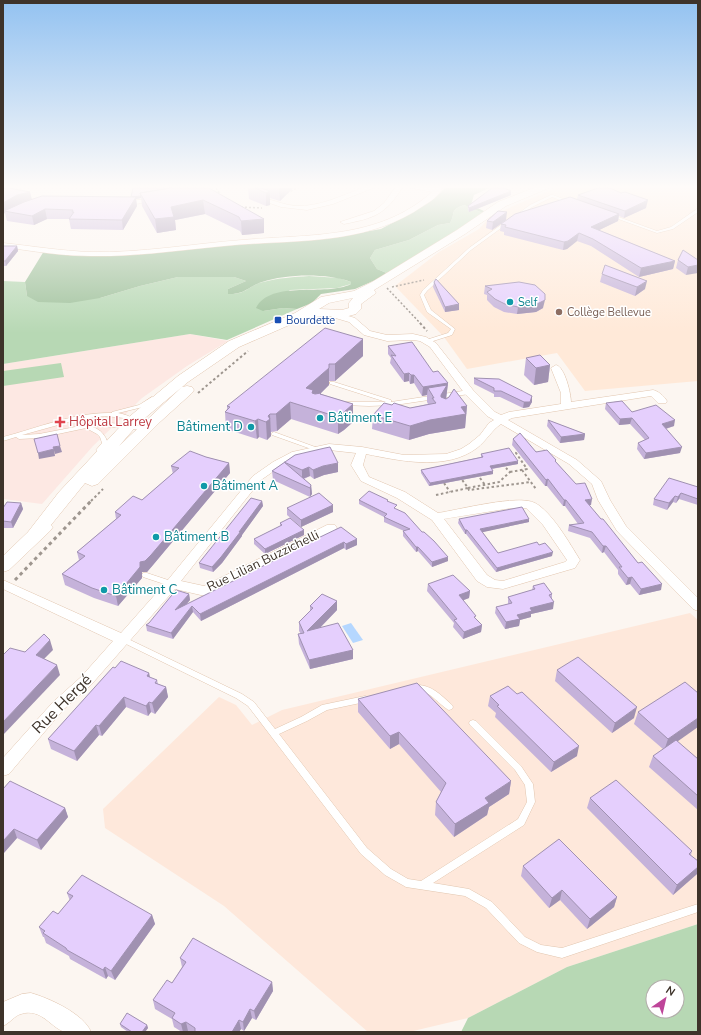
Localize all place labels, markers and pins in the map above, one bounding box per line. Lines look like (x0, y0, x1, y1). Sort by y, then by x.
place label: Self (518, 295, 538, 310)
marker: Self (505, 297, 515, 307)
place label: Collège Bellevue (567, 305, 651, 320)
marker: Collège Bellevue (554, 307, 564, 317)
place label: Bourdette (286, 313, 335, 328)
marker: Bourdette (273, 315, 283, 325)
place label: Bâtiment E (328, 409, 392, 427)
place label: Hôpital Larrey (69, 413, 152, 431)
marker: Bâtiment E (315, 413, 325, 423)
marker: Hôpital Larrey (54, 416, 66, 428)
place label: Bâtiment D (177, 418, 243, 436)
marker: Bâtiment D (246, 422, 256, 432)
place label: Bâtiment A (212, 477, 279, 495)
marker: Bâtiment A (199, 481, 209, 491)
place label: Bâtiment B (164, 528, 229, 546)
marker: Bâtiment B (151, 532, 161, 542)
place label: Bâtiment C (112, 581, 178, 599)
marker: Bâtiment C (99, 585, 109, 595)

